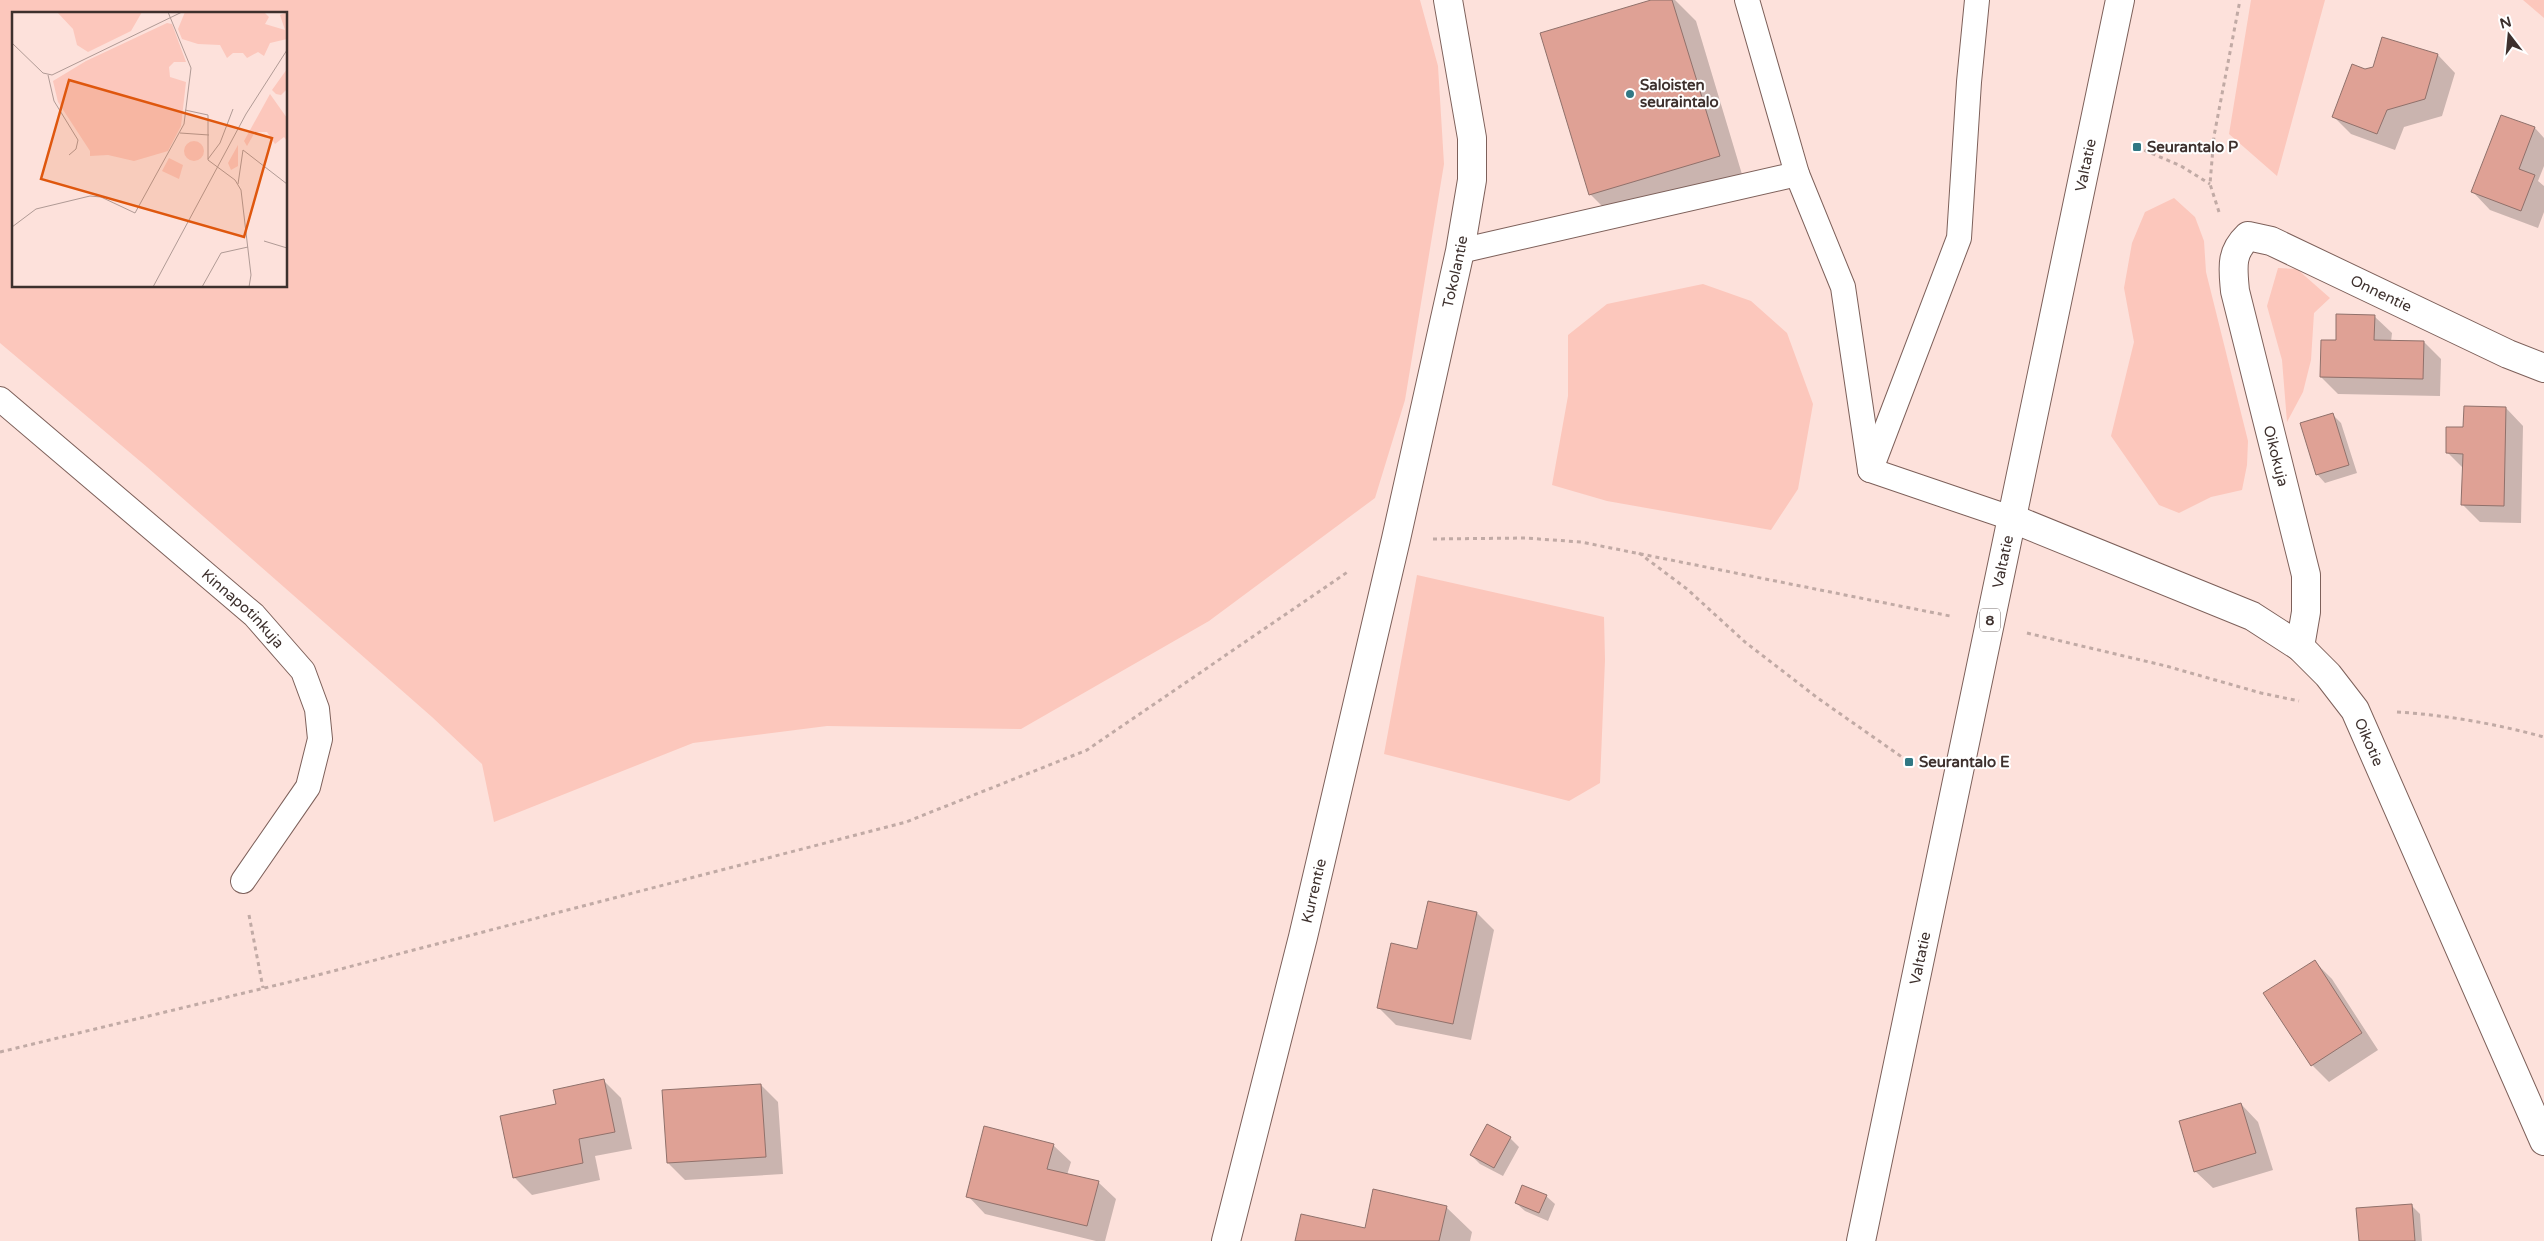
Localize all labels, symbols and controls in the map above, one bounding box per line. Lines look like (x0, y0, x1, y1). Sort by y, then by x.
north arrow (2484, 10, 2534, 60)
inset map (12, 12, 288, 288)
text: N (2498, 13, 2513, 33)
place label: Saloisten seuraintalo (1640, 76, 1719, 111)
marker: Saloisten seuraintalo (1624, 88, 1636, 100)
street label: Valtatie (2071, 137, 2100, 193)
place label: Seurantalo P (2147, 138, 2238, 156)
marker: Seurantalo P (2131, 141, 2143, 153)
street label: Tokolantie (1439, 234, 1471, 310)
street label: Onnentie (2348, 271, 2415, 316)
street label: Oikokuja (2260, 424, 2292, 488)
street label: Valtatie (1988, 533, 2017, 590)
street label: Kinnapotinkuja (198, 565, 288, 652)
road number: 8 (1980, 608, 2000, 632)
street label: Oikotie (2351, 715, 2387, 769)
place label: Seurantalo E (1919, 753, 2010, 771)
marker: Seurantalo E (1903, 756, 1915, 768)
street label: Kurrentie (1298, 857, 1330, 925)
street label: Valtatie (1906, 930, 1934, 986)

